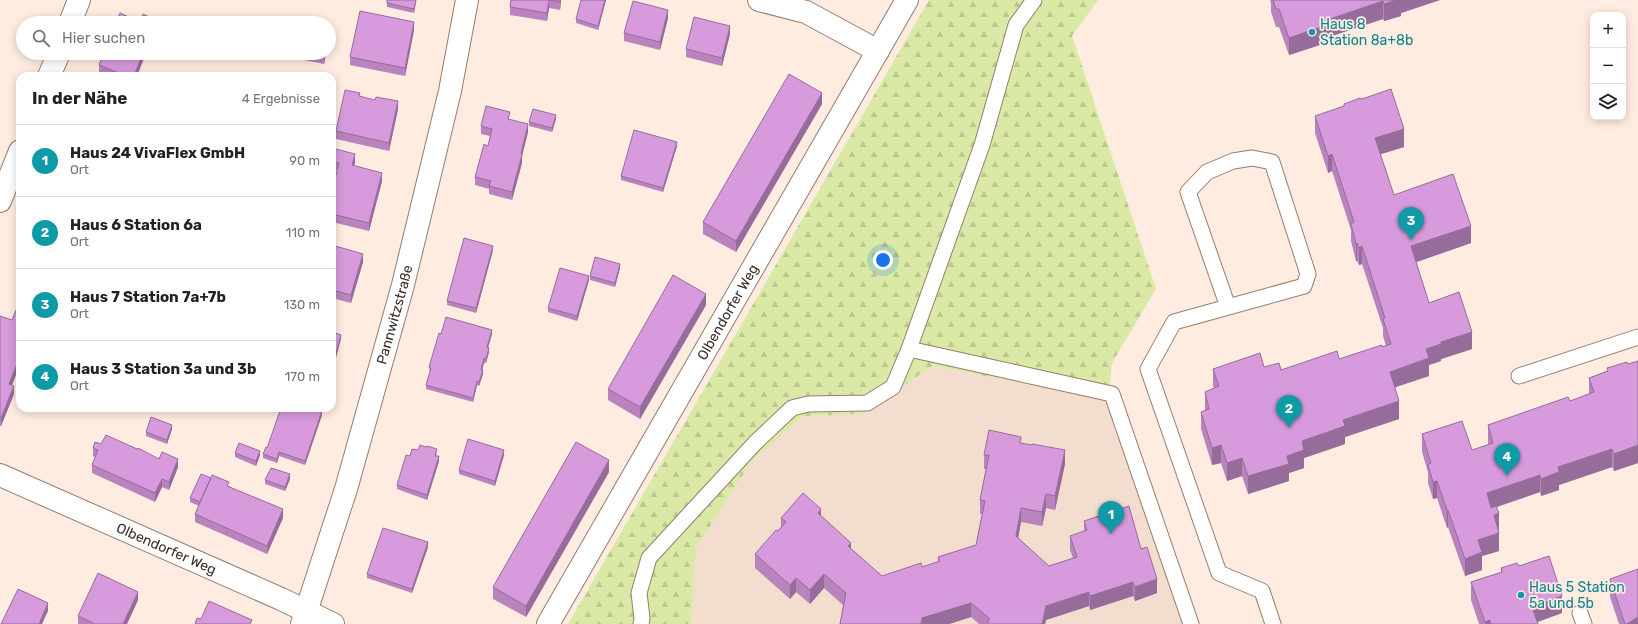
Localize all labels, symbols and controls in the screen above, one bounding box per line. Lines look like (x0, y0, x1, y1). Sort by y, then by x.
map controls (1590, 12, 1626, 120)
button: + (1590, 12, 1626, 48)
search box (16, 16, 336, 60)
place label: Haus 8 Station 8a+8b (1320, 16, 1413, 49)
icon: search (30, 27, 52, 49)
marker: Haus 8 Station 8a+8b (1307, 27, 1317, 37)
text: Hier suchen (62, 29, 145, 47)
button: − (1590, 48, 1626, 84)
button: layers (1590, 84, 1626, 120)
text: In der Nähe (32, 88, 127, 108)
text: 4 Ergebnisse (242, 91, 320, 106)
text: Haus 24 VivaFlex GmbH (70, 144, 245, 162)
text: 1 (42, 153, 48, 168)
text: 90 m (289, 153, 320, 168)
text: Ort (70, 162, 89, 177)
pin: 3 (1398, 207, 1424, 240)
text: Haus 6 Station 6a (70, 216, 202, 234)
text: 2 (41, 225, 49, 240)
text: 110 m (286, 225, 320, 240)
text: Ort (70, 234, 89, 249)
your location (873, 250, 893, 270)
street label: Olbendorfer Weg (693, 261, 762, 363)
street label: Pannwitzstraße (373, 263, 416, 366)
text: Haus 7 Station 7a+7b (70, 288, 226, 306)
text: 3 (41, 297, 49, 312)
text: 130 m (284, 297, 320, 312)
text: Ort (70, 306, 89, 321)
text: Haus 3 Station 3a und 3b (70, 360, 256, 378)
text: 4 (41, 369, 49, 384)
text: 170 m (285, 369, 320, 384)
text: Ort (70, 378, 89, 393)
pin: 2 (1276, 395, 1302, 428)
pin: 4 (1494, 443, 1520, 476)
pin: 1 (1098, 501, 1124, 534)
street label: Olbendorfer Weg (114, 519, 219, 578)
place label: Haus 5 Station 5a und 5b (1529, 579, 1625, 612)
marker: Haus 5 Station 5a und 5b (1516, 590, 1526, 600)

